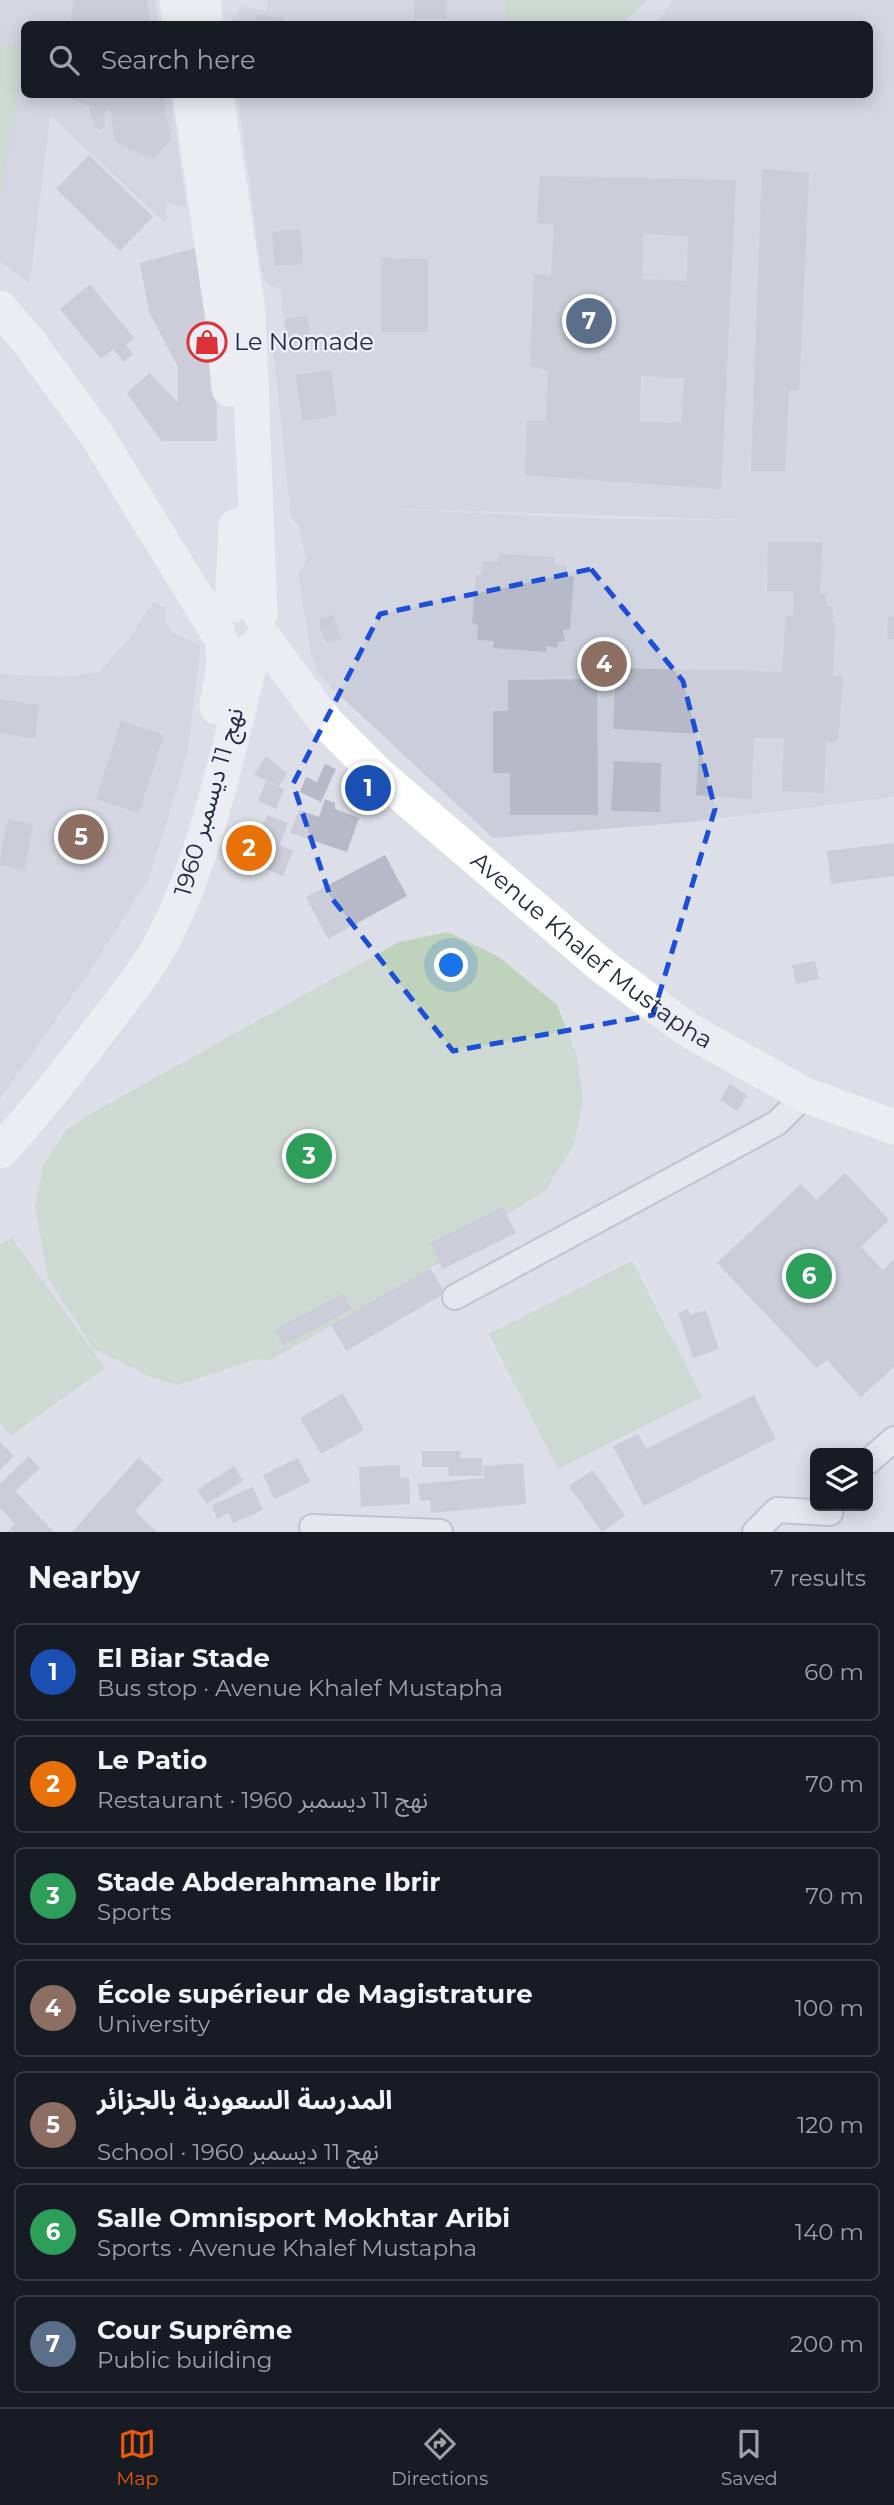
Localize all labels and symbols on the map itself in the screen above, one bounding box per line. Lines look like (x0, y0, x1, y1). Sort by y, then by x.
pin: 7 (566, 295, 612, 347)
shop icon: Le Nomade (186, 321, 228, 363)
place label: Le Nomade (234, 327, 374, 356)
pin: 4 (581, 638, 627, 690)
street label: نهج 11 ديسمبر 1960 (168, 704, 252, 900)
pin: 1 (345, 762, 391, 814)
pin: 5 (58, 811, 104, 863)
pin: 2 (226, 822, 272, 874)
street label: Avenue Khalef Mustapha (465, 845, 718, 1055)
your location (434, 948, 468, 982)
pin: 3 (286, 1130, 332, 1182)
pin: 6 (786, 1250, 832, 1302)

